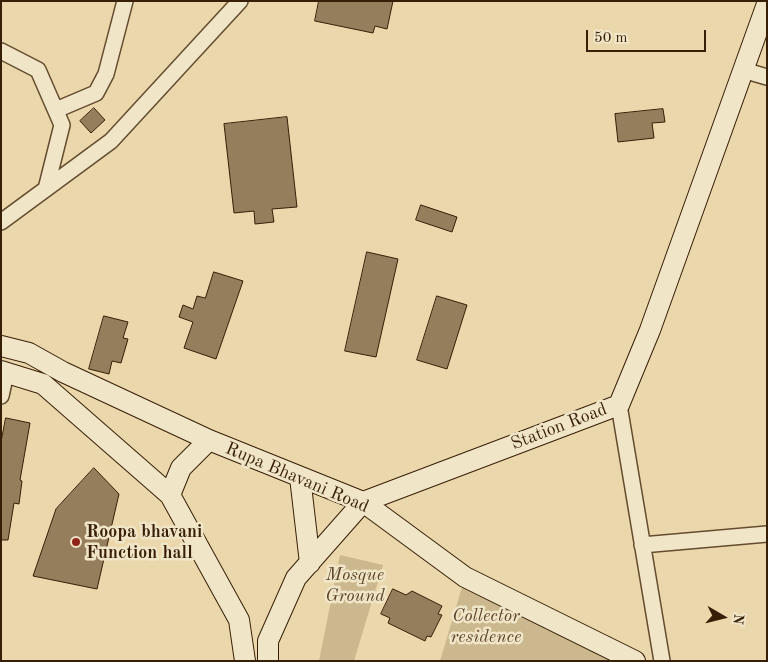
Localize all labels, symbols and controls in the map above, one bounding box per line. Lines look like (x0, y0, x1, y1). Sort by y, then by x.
scale bar (588, 20, 708, 52)
text: 50 m (594, 31, 628, 46)
street label: Station Road (508, 399, 610, 455)
street label: Rupa Bhavani Road (222, 438, 372, 518)
place label: Roopa bhavani Function hall (86, 521, 202, 564)
marker: Roopa bhavani Function hall (70, 536, 82, 548)
park label: Mosque Ground (325, 564, 385, 606)
north arrow (698, 592, 748, 642)
park label: Collector residence (451, 605, 521, 648)
text: N (730, 613, 746, 625)

